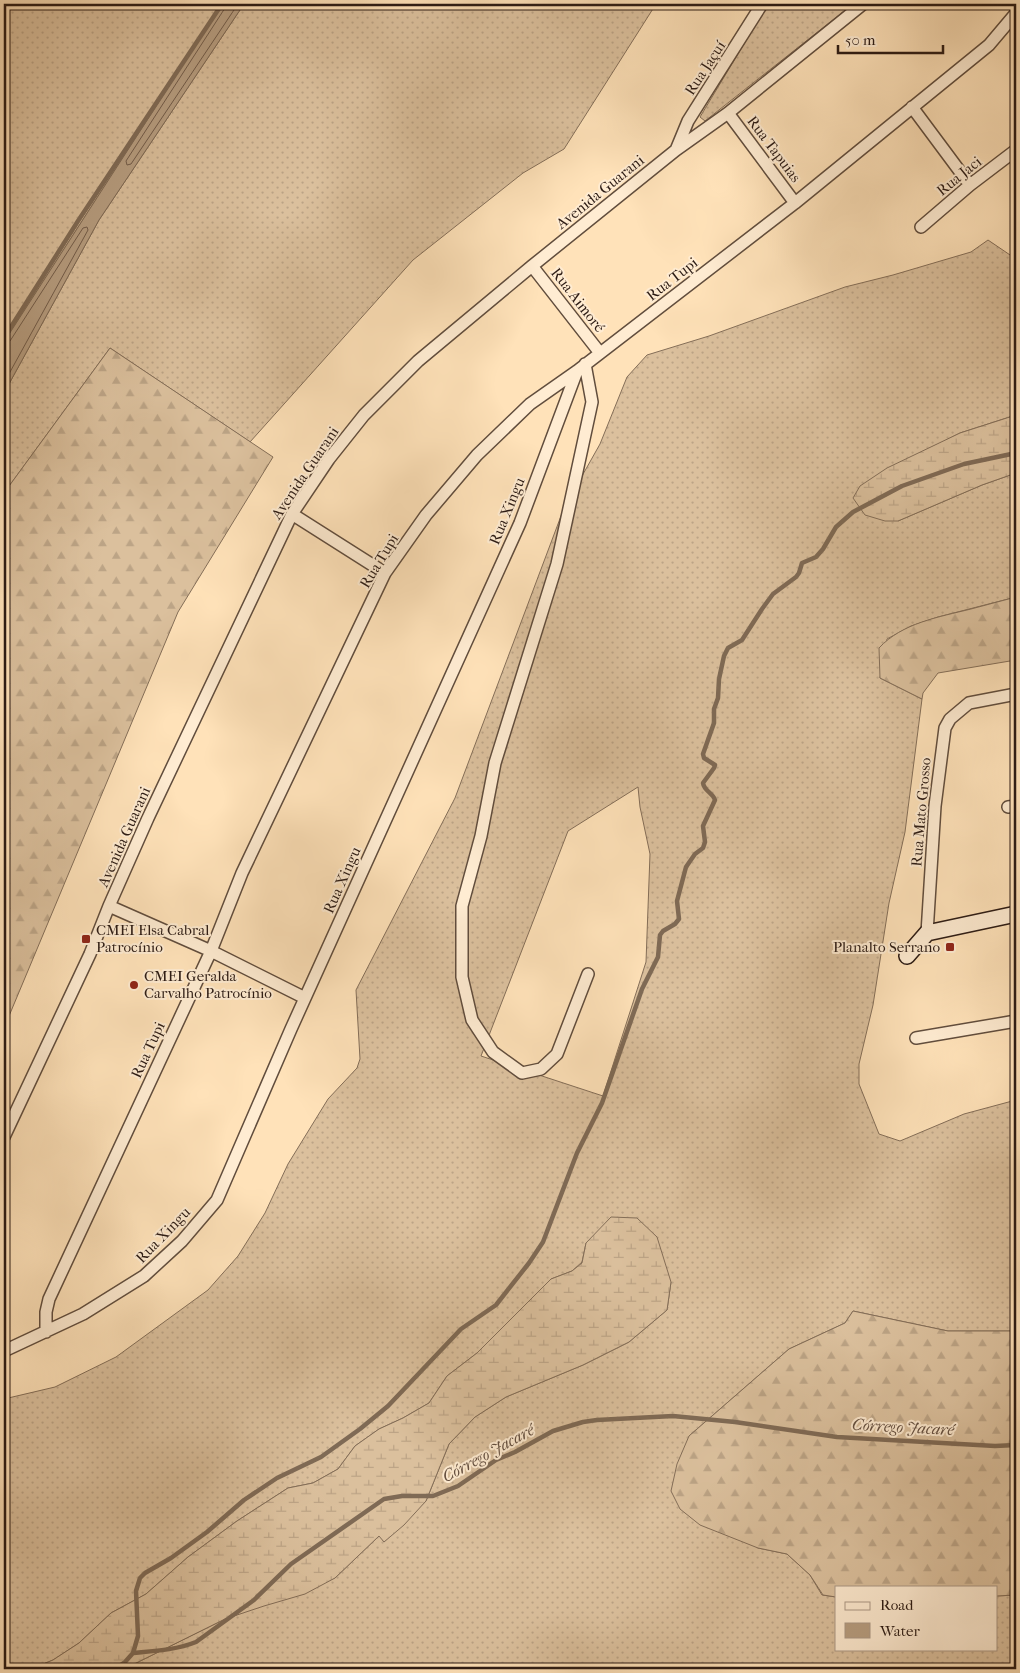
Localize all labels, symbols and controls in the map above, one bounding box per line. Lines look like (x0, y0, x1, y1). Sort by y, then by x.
scale bar (838, 22, 942, 54)
text: 50 m (845, 31, 876, 49)
street label: Rua Jaçuí (681, 37, 729, 99)
street label: Rua Tapuias (743, 112, 805, 186)
street label: Avenida Guarani (552, 151, 648, 234)
street label: Rua Jaci (933, 152, 986, 200)
street label: Rua Tupi (643, 253, 702, 305)
street label: Rua Aimoré (547, 264, 609, 336)
street label: Avenida Guarani (267, 423, 343, 524)
street label: Rua Xingu (485, 474, 529, 547)
street label: Rua Tupi (356, 530, 402, 591)
street label: Rua Mato Grosso (907, 756, 935, 867)
street label: Avenida Guarani (93, 784, 154, 891)
street label: Rua Xingu (319, 844, 365, 916)
place label: CMEI Elsa Cabral Patrocínio (96, 921, 209, 956)
marker: CMEI Elsa Cabral Patrocínio (80, 933, 92, 945)
place label: Planalto Serrano (833, 938, 940, 956)
marker: Planalto Serrano (944, 941, 956, 953)
place label: CMEI Geralda Carvalho Patrocínio (144, 967, 272, 1002)
marker: CMEI Geralda Carvalho Patrocínio (128, 979, 140, 991)
street label: Rua Tupi (127, 1018, 169, 1081)
street label: Rua Xingu (132, 1203, 194, 1267)
water label: Córrego Jacaré (852, 1415, 957, 1439)
water label: Córrego Jacaré (439, 1419, 539, 1486)
legend (835, 1586, 998, 1650)
text: Road (880, 1596, 914, 1614)
text: Water (879, 1622, 920, 1640)

